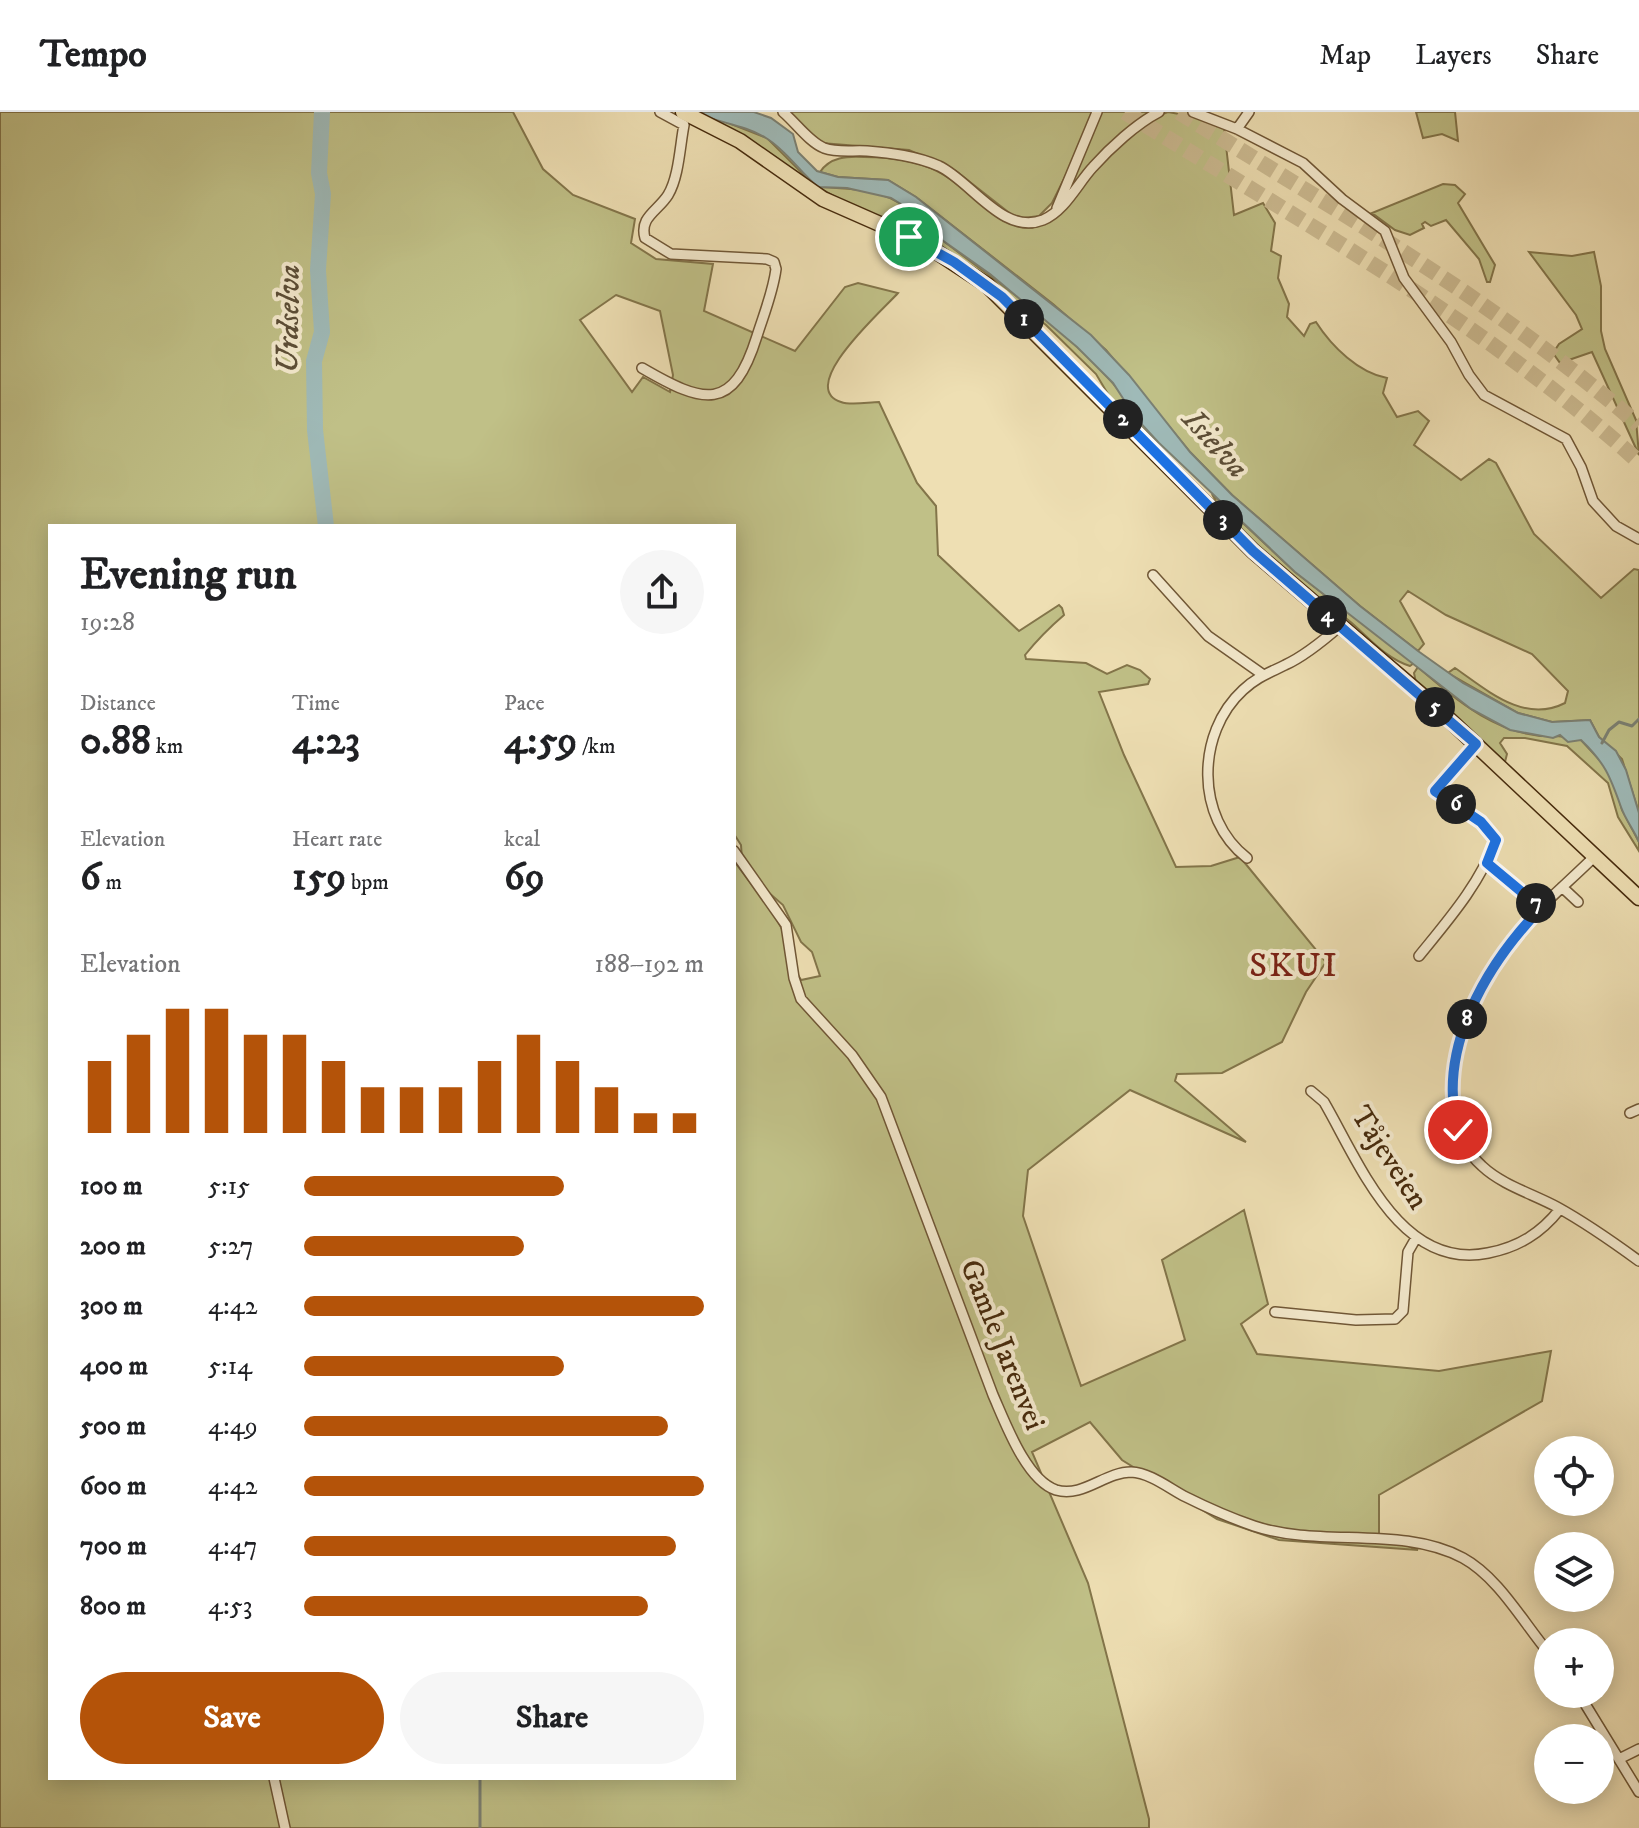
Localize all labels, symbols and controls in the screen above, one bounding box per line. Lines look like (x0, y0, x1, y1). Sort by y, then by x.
text: Tempo (40, 31, 147, 79)
text: Map (1320, 38, 1371, 73)
text: Layers (1415, 38, 1492, 73)
text: Share (1536, 38, 1599, 73)
pin (875, 203, 943, 271)
icon: arrive (887, 215, 931, 259)
water label: Urdselva (268, 264, 310, 374)
pin: 1 (1004, 299, 1044, 339)
text: 1 (1020, 305, 1028, 332)
pin: 2 (1103, 399, 1143, 439)
water label: Isielva (1172, 399, 1257, 487)
text: 2 (1118, 405, 1128, 432)
pin: 3 (1203, 500, 1243, 540)
text: 3 (1219, 506, 1227, 533)
text: Evening run (80, 548, 297, 603)
button: share (620, 550, 704, 634)
pin: 4 (1307, 595, 1347, 635)
text: 4 (1321, 601, 1333, 628)
text: 19:28 (80, 606, 135, 639)
pin: 5 (1415, 687, 1455, 727)
text: Distance (80, 690, 156, 717)
text: Time (292, 690, 340, 717)
text: Pace (504, 690, 545, 717)
text: 5 (1430, 693, 1440, 720)
text: 0.88 (80, 717, 151, 767)
text: 4:23 (292, 717, 360, 767)
text: 4:59 (504, 717, 577, 767)
text: km (151, 733, 183, 760)
text: /km (577, 733, 615, 760)
pin: 6 (1436, 784, 1476, 824)
text: 6 (1450, 790, 1462, 817)
text: Elevation (80, 826, 165, 853)
text: Heart rate (292, 826, 382, 853)
text: kcal (504, 826, 540, 853)
text: 6 (80, 853, 101, 903)
text: 159 (292, 853, 346, 903)
text: 69 (504, 853, 545, 903)
text: m (101, 869, 122, 896)
text: bpm (346, 869, 389, 896)
pin: 7 (1516, 883, 1556, 923)
text: 7 (1530, 889, 1542, 916)
district label: SKUI (1249, 945, 1339, 987)
text: Elevation (80, 948, 181, 981)
text: 188–192 m (594, 948, 704, 981)
pin: 8 (1447, 999, 1487, 1039)
text: 8 (1461, 1005, 1473, 1032)
pin (1424, 1096, 1492, 1164)
street label: Tåjeveien (1342, 1099, 1436, 1217)
icon: check (1436, 1108, 1480, 1152)
text: 100 m (80, 1170, 143, 1203)
text: 5:15 (208, 1170, 250, 1203)
text: 200 m (80, 1230, 146, 1263)
text: 5:27 (208, 1230, 254, 1263)
street label: Gamle Jarenvei (951, 1254, 1053, 1436)
text: 300 m (80, 1290, 143, 1323)
text: 4:42 (208, 1290, 258, 1323)
text: 400 m (80, 1350, 148, 1383)
text: 5:14 (208, 1350, 252, 1383)
text: 500 m (80, 1410, 146, 1443)
text: 4:49 (208, 1410, 258, 1443)
map controls (1534, 1436, 1614, 1804)
button: locate (1534, 1436, 1614, 1516)
text: 600 m (80, 1470, 147, 1503)
text: 4:42 (208, 1470, 258, 1503)
text: 700 m (80, 1530, 147, 1563)
text: 4:47 (208, 1530, 258, 1563)
button: layers (1534, 1532, 1614, 1612)
text: 800 m (80, 1590, 146, 1623)
text: 4:53 (208, 1590, 252, 1623)
button: + (1534, 1628, 1614, 1708)
button: Save (80, 1672, 384, 1764)
button: Share (400, 1672, 704, 1764)
button: − (1534, 1724, 1614, 1804)

